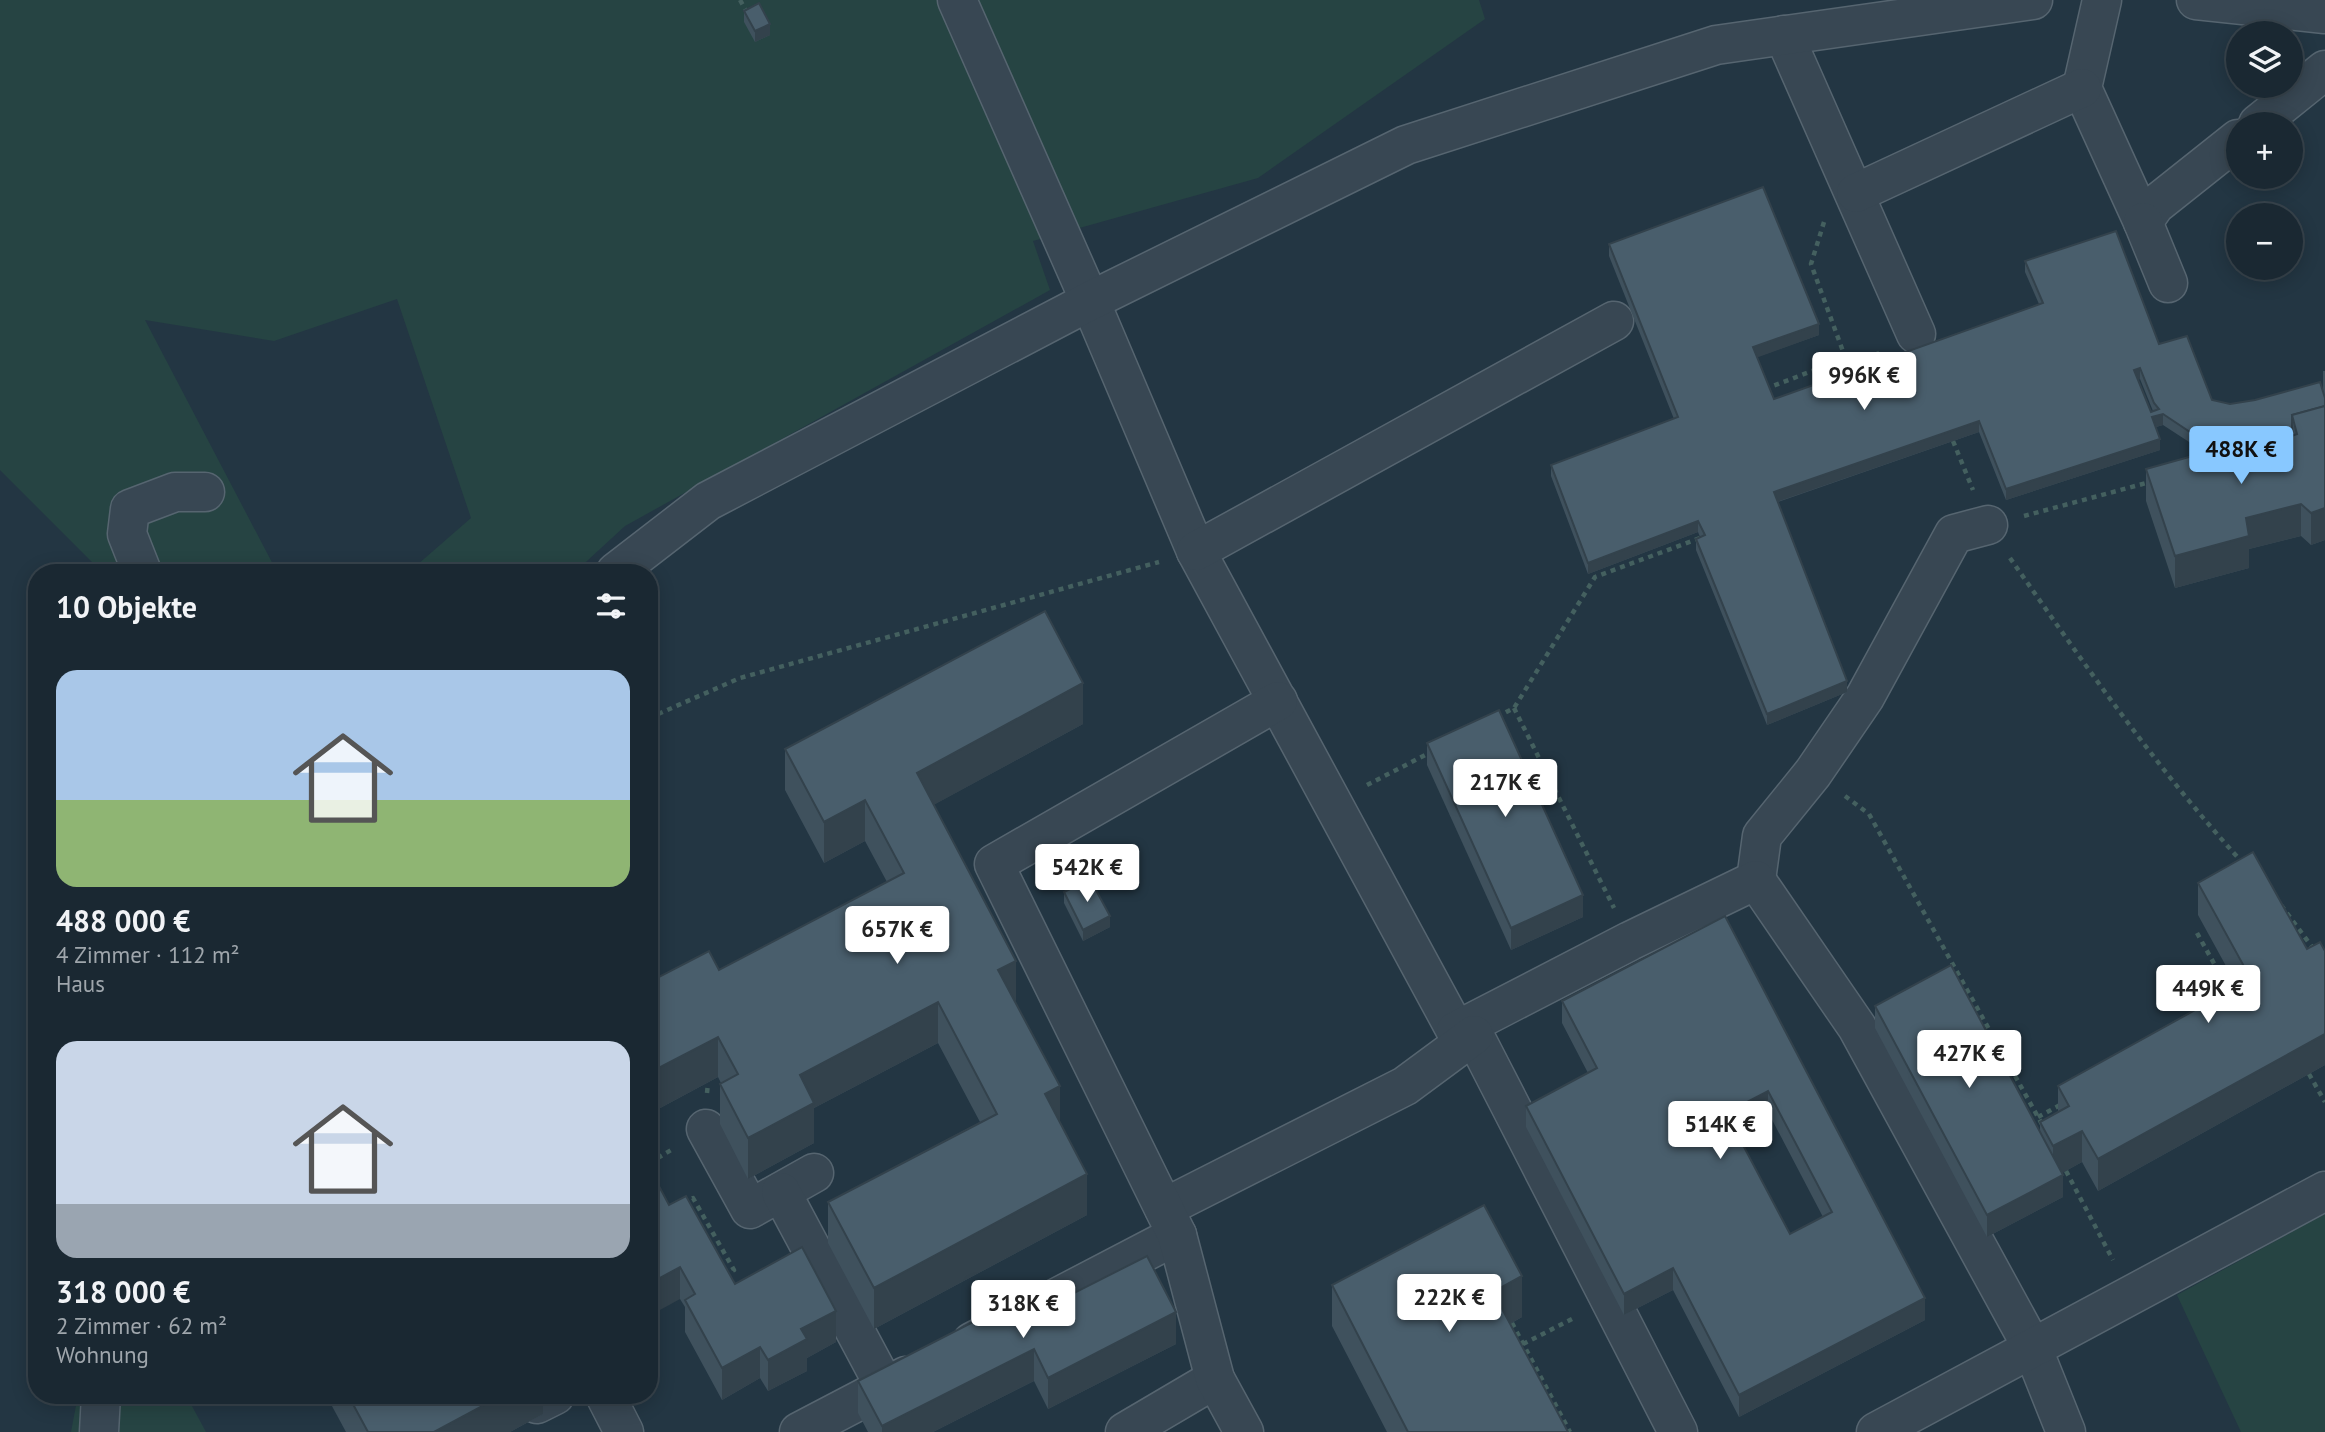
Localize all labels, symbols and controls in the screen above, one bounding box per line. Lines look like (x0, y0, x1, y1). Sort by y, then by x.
map controls (2226, 21, 2303, 280)
button: layers (2226, 21, 2303, 98)
button: + (2226, 112, 2303, 189)
button: − (2226, 203, 2303, 280)
pin: 996K € (1807, 352, 1921, 412)
text: 996K € (1828, 360, 1900, 389)
pin: 488K € (2184, 426, 2298, 486)
text: 488K € (2205, 434, 2277, 463)
text: 10 Objekte (56, 587, 197, 626)
icon: filters (592, 587, 630, 625)
icon: home (280, 715, 406, 841)
pin: 217K € (1448, 760, 1562, 819)
text: 217K € (1469, 767, 1541, 796)
pin: 542K € (1030, 844, 1144, 904)
text: 542K € (1051, 852, 1123, 881)
text: 488 000 € (56, 901, 190, 940)
pin: 657K € (840, 906, 954, 966)
text: 657K € (861, 914, 933, 943)
text: 4 Zimmer · 112 m² (56, 940, 240, 969)
pin: 449K € (2151, 965, 2265, 1025)
text: Haus (56, 969, 105, 998)
text: 449K € (2172, 973, 2244, 1002)
pin: 427K € (1912, 1030, 2026, 1090)
text: 427K € (1933, 1038, 2005, 1067)
icon: home (280, 1086, 406, 1212)
pin: 514K € (1663, 1102, 1777, 1161)
text: 514K € (1684, 1109, 1756, 1138)
text: 318 000 € (56, 1272, 190, 1311)
pin: 222K € (1392, 1274, 1506, 1334)
pin: 318K € (966, 1280, 1080, 1340)
text: 222K € (1413, 1282, 1485, 1311)
text: 318K € (987, 1288, 1059, 1317)
text: 2 Zimmer · 62 m² (56, 1311, 227, 1340)
text: Wohnung (56, 1340, 149, 1369)

